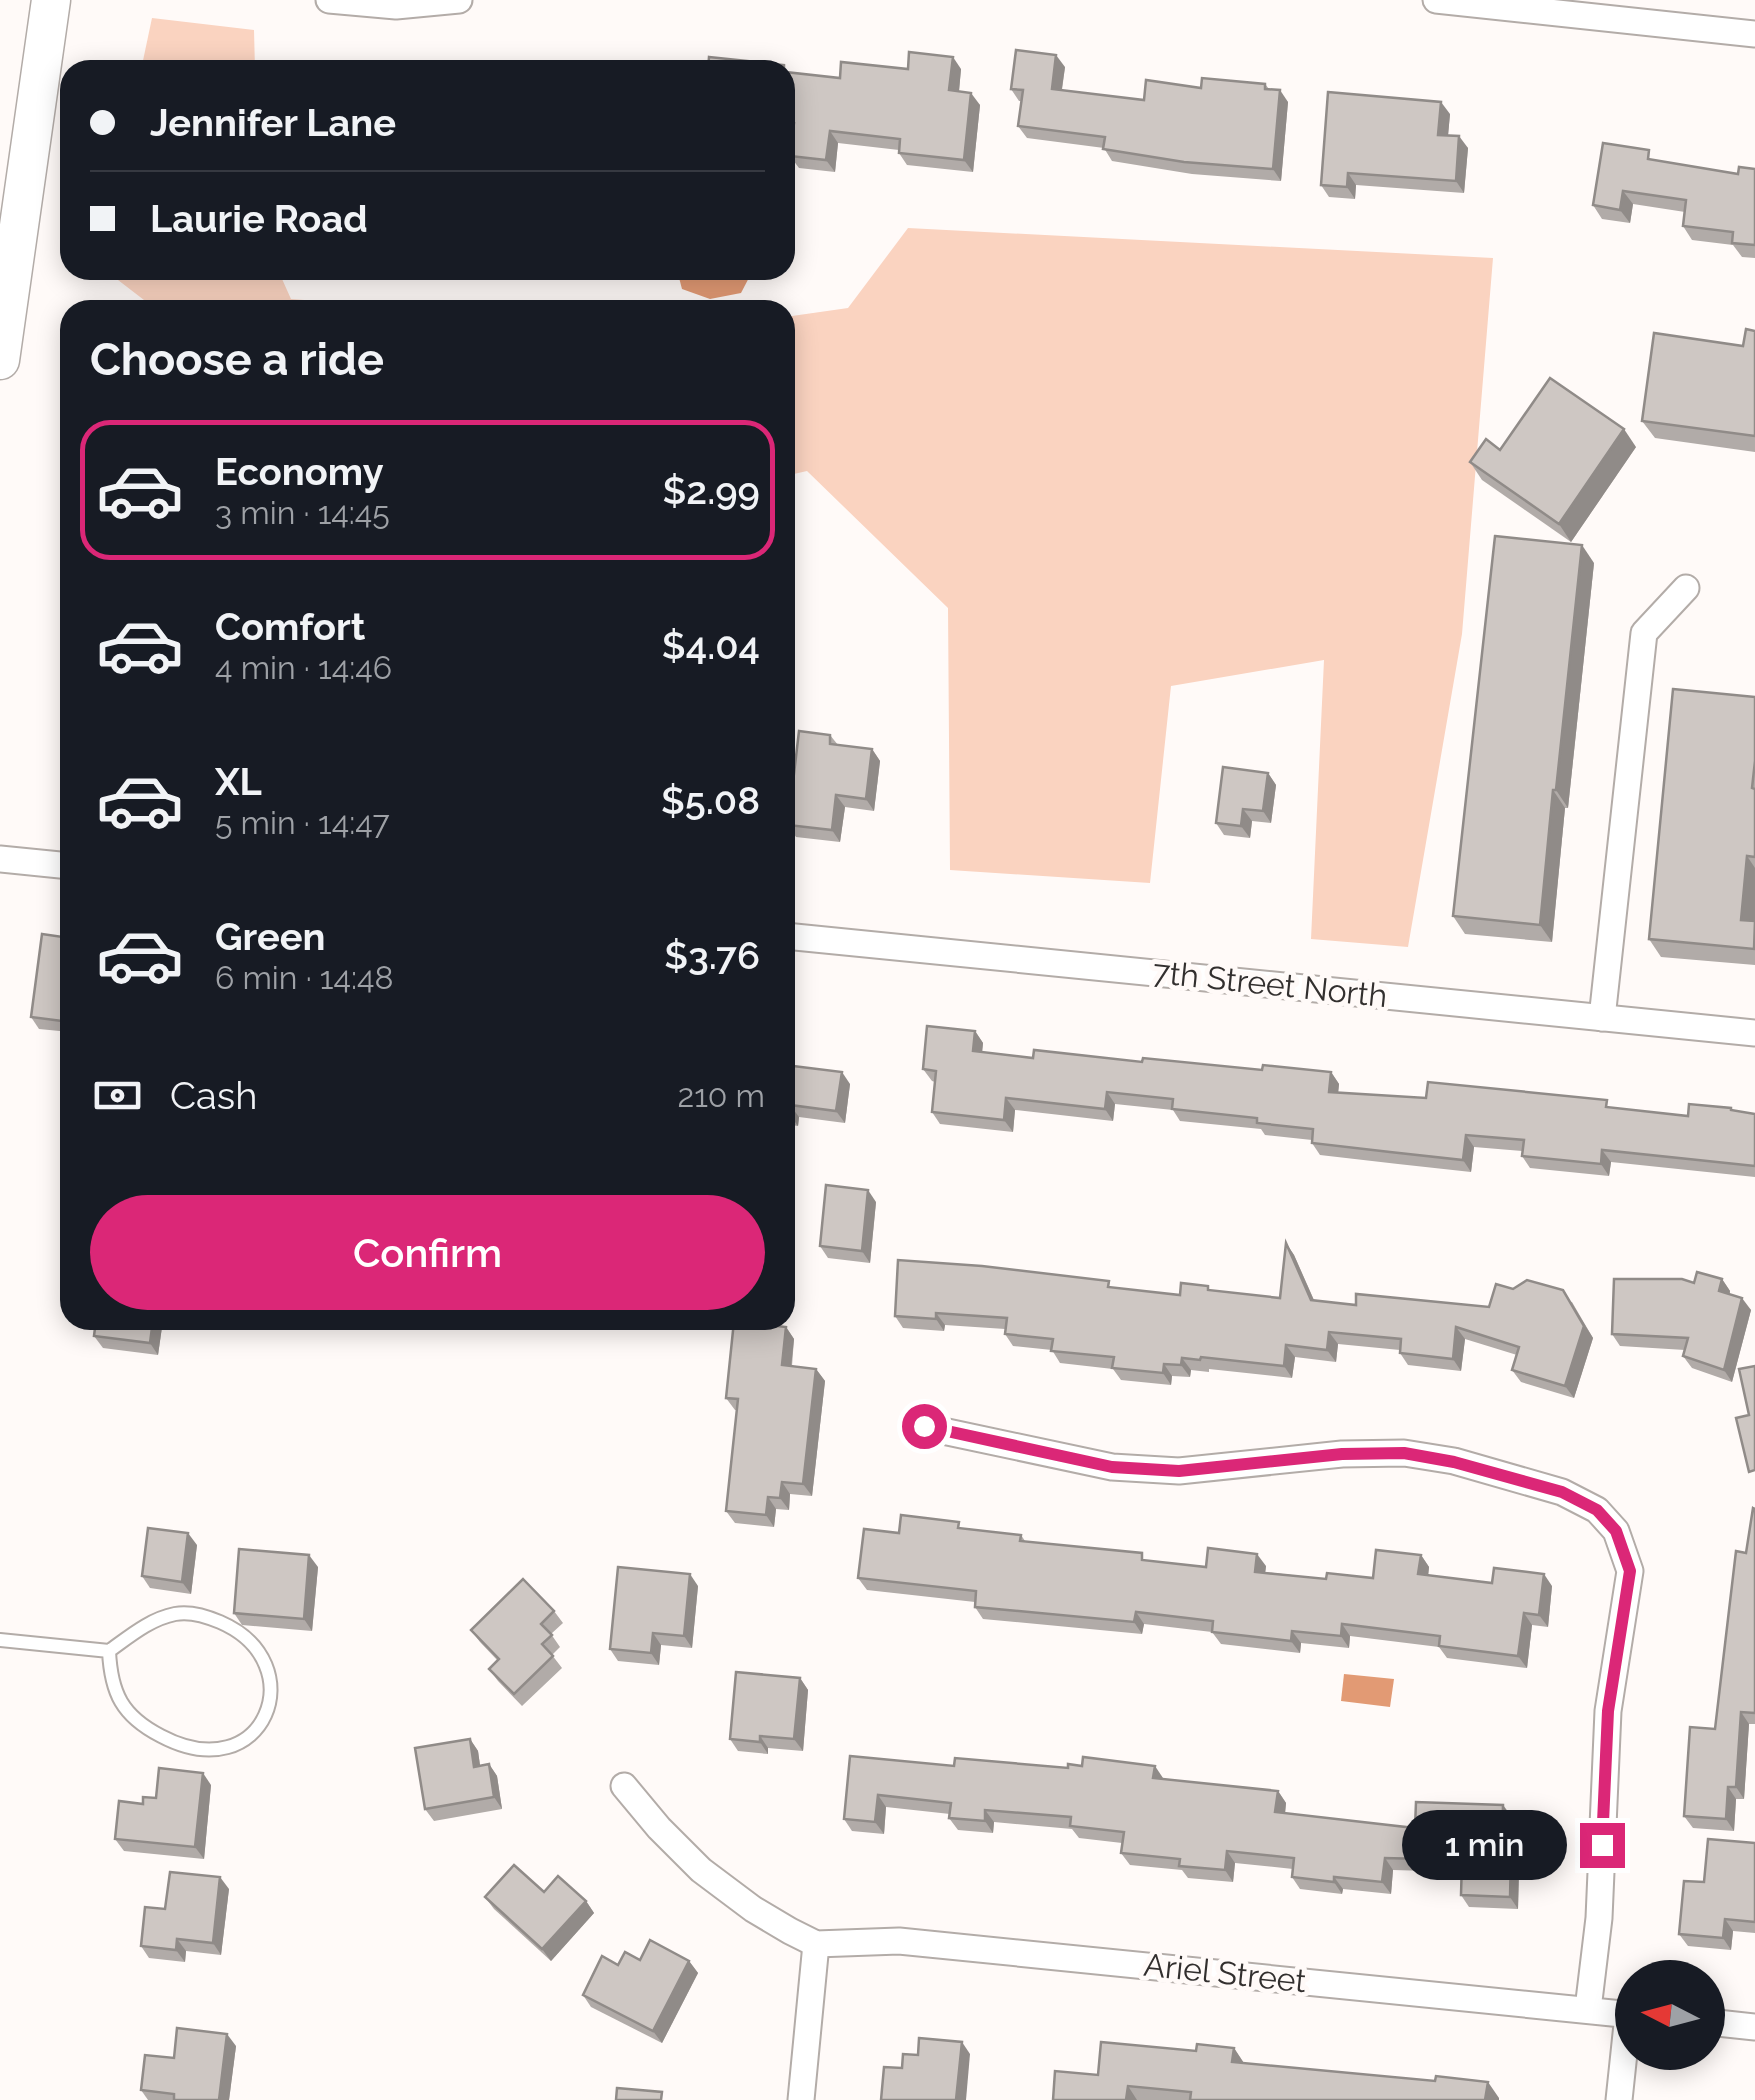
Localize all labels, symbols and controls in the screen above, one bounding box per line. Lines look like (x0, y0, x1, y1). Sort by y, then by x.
text: Jennifer Lane (150, 100, 396, 145)
text: Laurie Road (150, 196, 368, 241)
text: Choose a ride (90, 333, 384, 386)
icon: car (95, 445, 185, 535)
text: Economy (215, 449, 384, 494)
text: $2.99 (662, 468, 760, 513)
text: 3 min · 14:45 (215, 494, 390, 531)
icon: car (95, 600, 185, 690)
text: Comfort (215, 604, 365, 649)
text: $4.04 (662, 623, 760, 668)
text: 4 min · 14:46 (215, 649, 392, 686)
icon: car (95, 755, 185, 845)
text: XL (215, 759, 262, 804)
text: $5.08 (661, 778, 760, 823)
text: 5 min · 14:47 (215, 804, 390, 841)
icon: car (95, 910, 185, 1000)
text: Green (215, 914, 325, 959)
text: $3.76 (664, 933, 760, 978)
street label: 7th Street North (1151, 953, 1389, 1014)
text: 6 min · 14:48 (215, 959, 394, 996)
icon: cash (90, 1068, 145, 1123)
text: Cash (170, 1073, 257, 1118)
text: 210 m (677, 1077, 765, 1114)
button: Confirm (90, 1195, 765, 1310)
route start (902, 1404, 947, 1449)
callout: 1 min (1402, 1810, 1567, 1880)
route end (1580, 1823, 1625, 1868)
text: 1 min (1445, 1826, 1524, 1863)
street label: Ariel Street (1142, 1946, 1308, 1999)
north arrow (1615, 1960, 1725, 2070)
map controls (1615, 1960, 1725, 2070)

